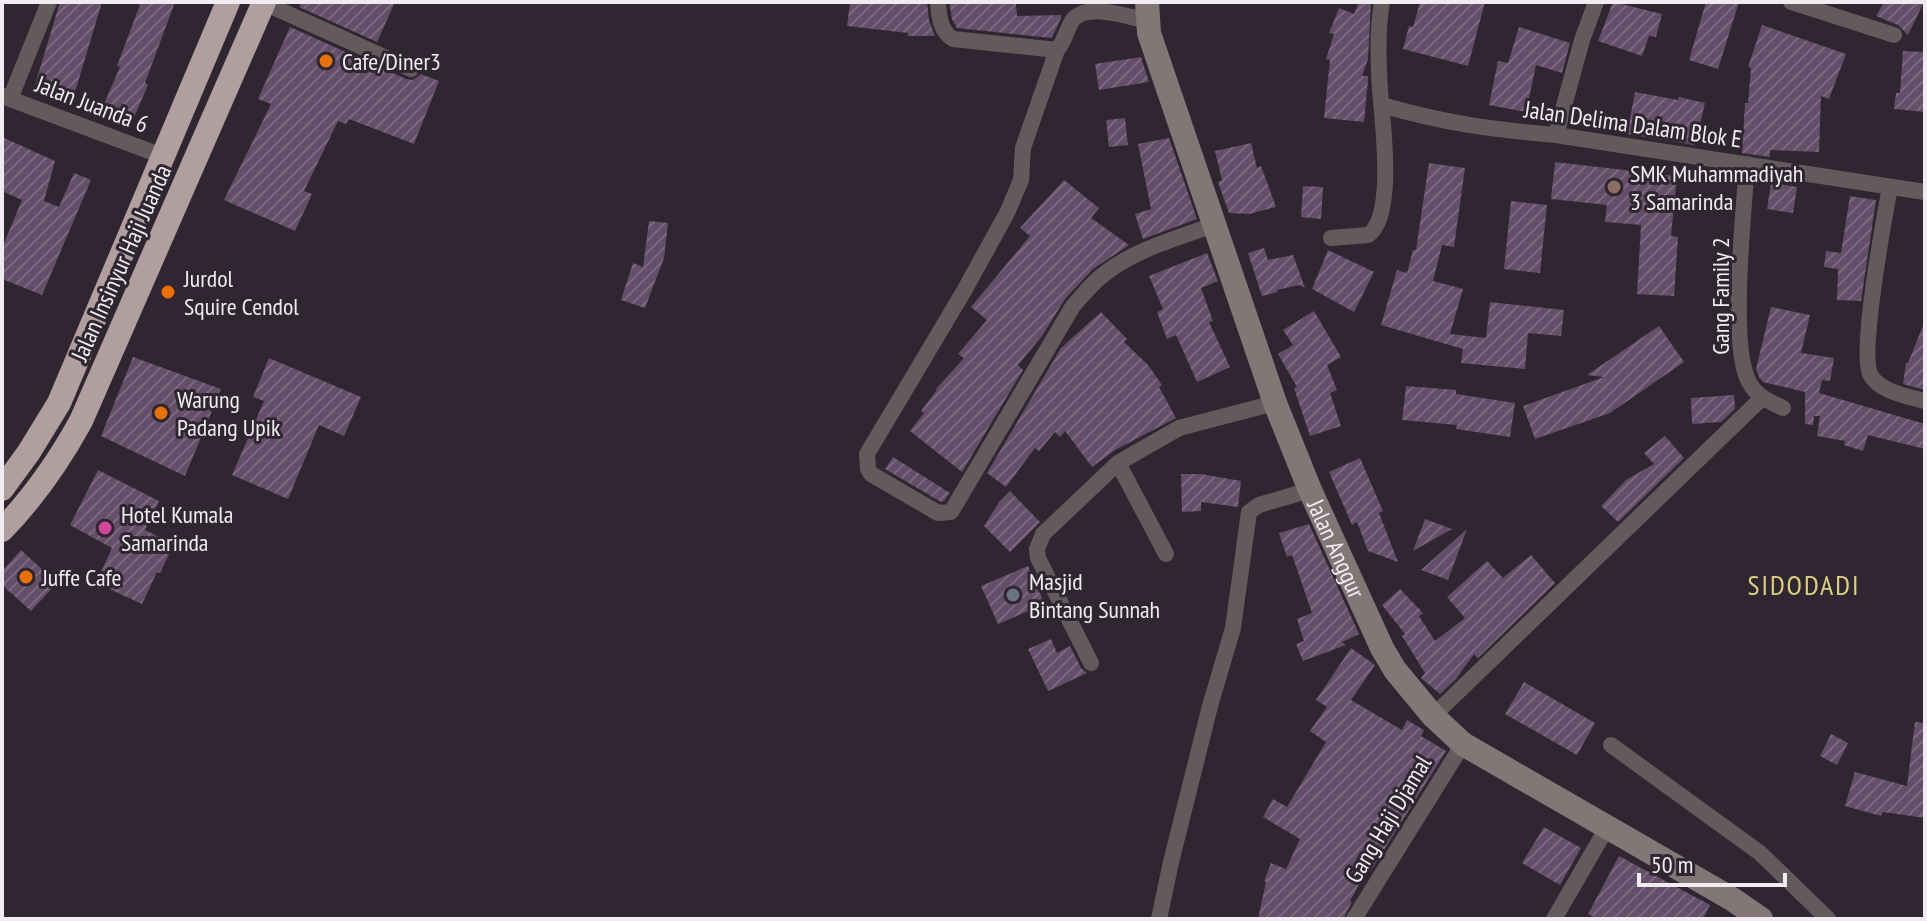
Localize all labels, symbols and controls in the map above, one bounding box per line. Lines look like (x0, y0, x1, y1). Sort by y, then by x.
place label: Cafe/Diner3 (342, 46, 441, 77)
marker: Cafe/Diner3 (317, 52, 335, 70)
street label: Jalan Juanda 6 (30, 68, 153, 140)
street label: Jalan Delima Dalam Blok E (1521, 93, 1744, 155)
place label: SMK Muhammadiyah 3 Samarinda (1630, 158, 1803, 217)
street label: Jalan Insinyur Haji Juanda (63, 160, 178, 367)
marker: SMK Muhammadiyah 3 Samarinda (1605, 178, 1623, 196)
street label: Gang Family 2 (1705, 237, 1736, 355)
place label: Jurdol Squire Cendol (183, 263, 299, 322)
marker: Jurdol Squire Cendol (159, 283, 177, 301)
place label: Warung Padang Upik (177, 384, 281, 443)
marker: Warung Padang Upik (152, 404, 170, 422)
street label: Jalan Anggur (1300, 493, 1373, 603)
place label: Hotel Kumala Samarinda (121, 499, 233, 558)
marker: Hotel Kumala Samarinda (96, 519, 114, 537)
place label: Juffe Cafe (41, 562, 122, 593)
place label: Masjid Bintang Sunnah (1029, 566, 1160, 625)
district label: SIDODADI (1747, 566, 1861, 603)
marker: Juffe Cafe (17, 568, 35, 586)
marker: Masjid Bintang Sunnah (1004, 586, 1022, 604)
street label: Gang Haji Djamal (1338, 749, 1438, 888)
scale bar (1639, 837, 1785, 887)
text: 50 m (1651, 849, 1693, 880)

